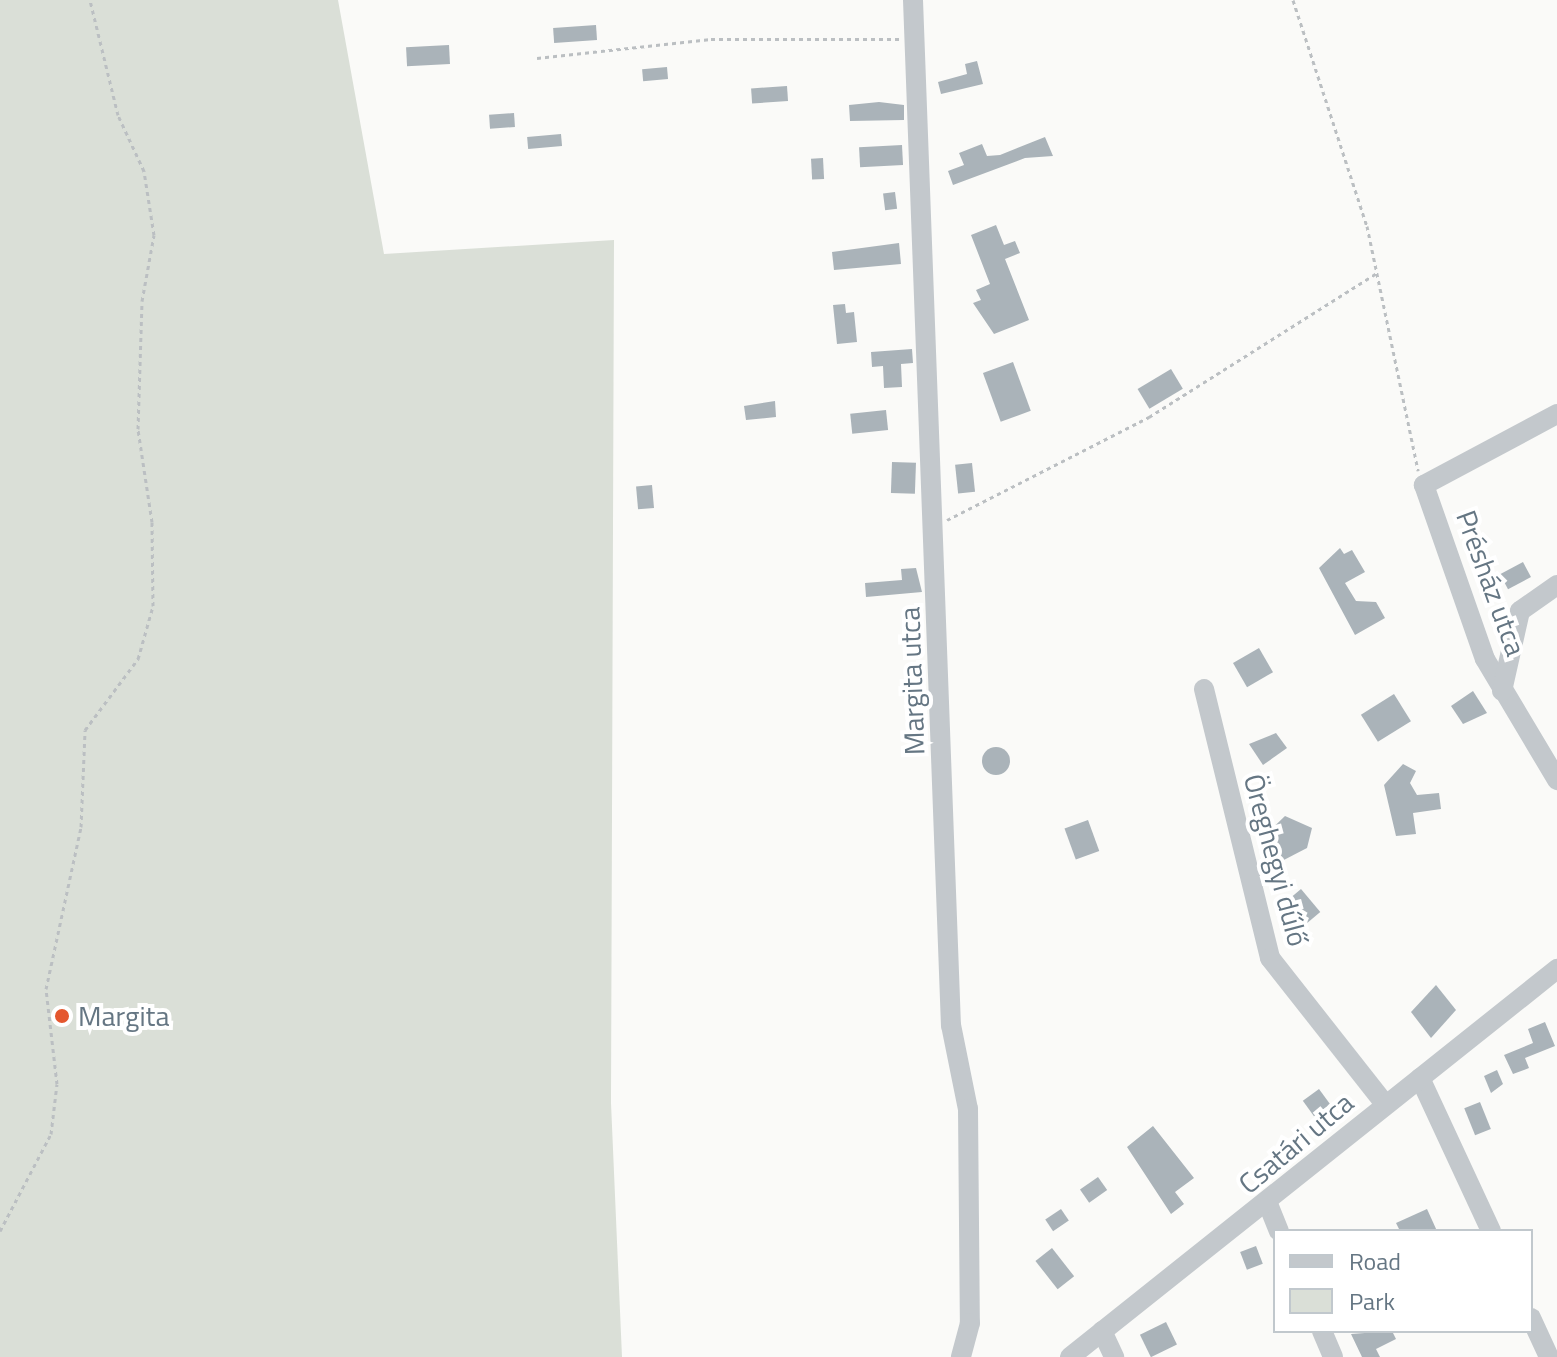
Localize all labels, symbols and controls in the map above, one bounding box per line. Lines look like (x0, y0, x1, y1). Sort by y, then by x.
street label: Présház utca (1449, 506, 1533, 660)
street label: Margita utca (893, 606, 931, 756)
street label: Öreghegyi dűlő (1237, 770, 1315, 950)
place label: Margita (78, 999, 169, 1033)
marker: Margita (53, 1007, 71, 1025)
street label: Csatári utca (1232, 1085, 1360, 1201)
legend (1273, 1229, 1533, 1333)
text: Road (1349, 1243, 1401, 1279)
text: Park (1349, 1283, 1395, 1319)

